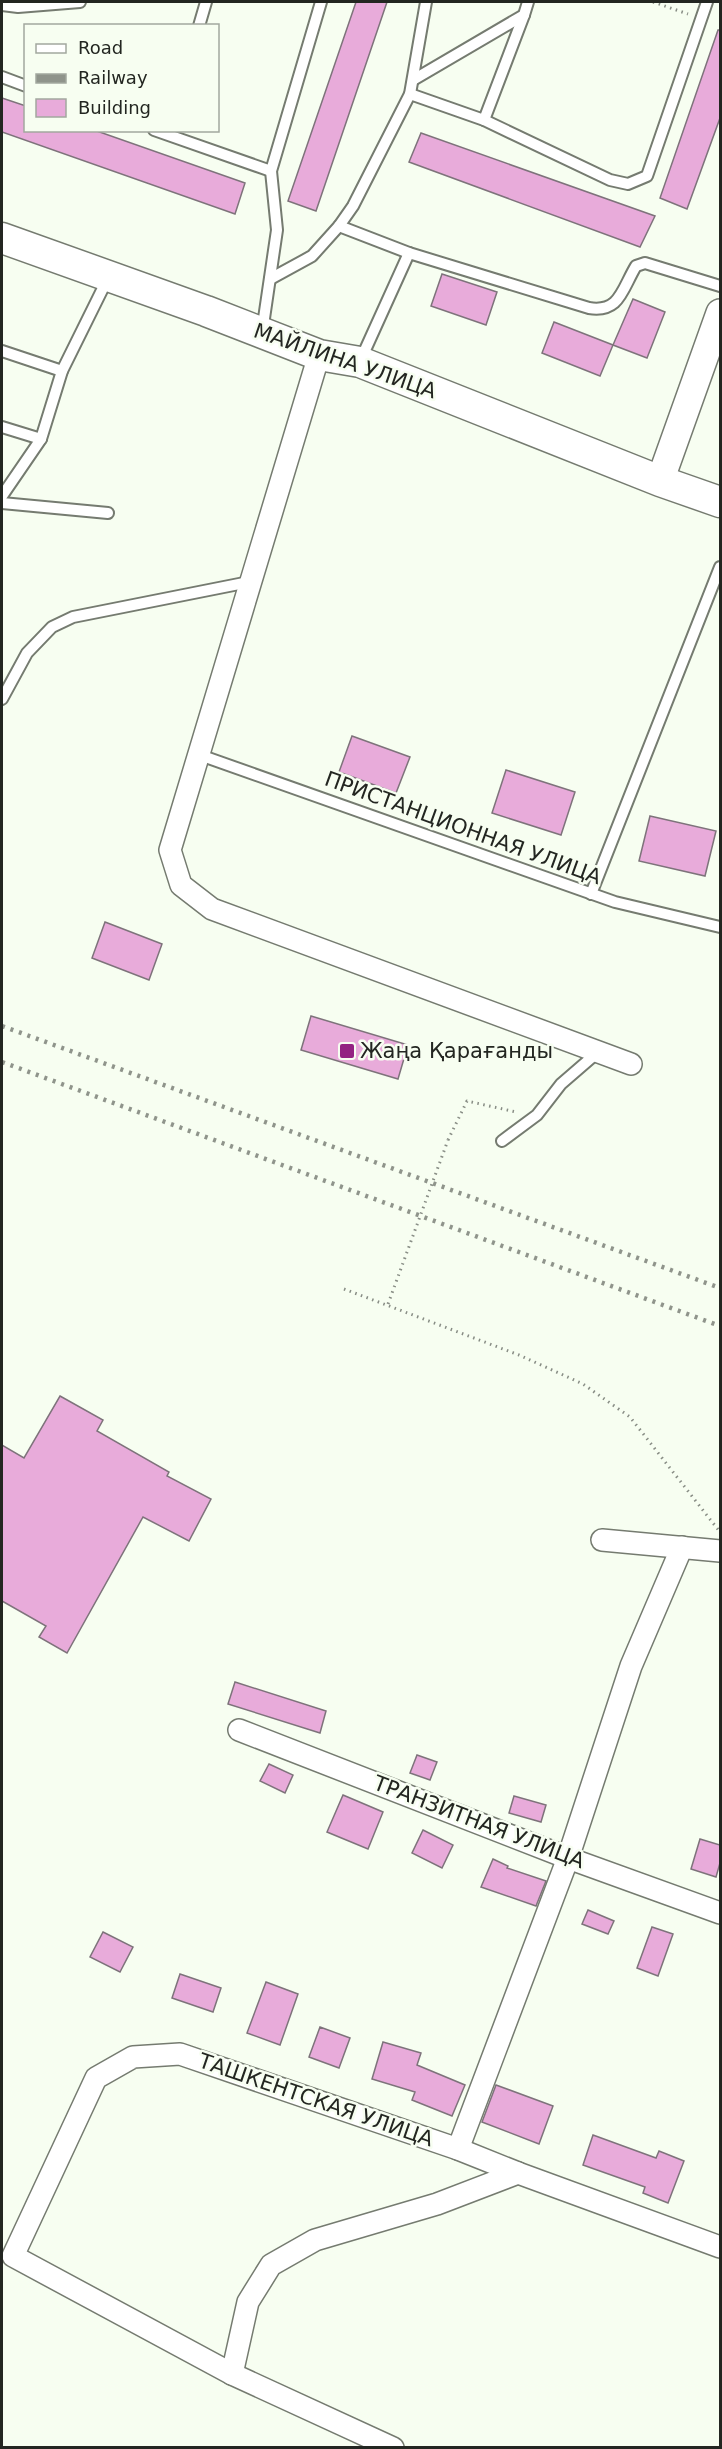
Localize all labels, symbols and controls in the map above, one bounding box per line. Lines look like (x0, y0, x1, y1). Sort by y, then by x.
legend (24, 24, 219, 132)
text: Road (78, 37, 123, 58)
text: Railway (78, 67, 148, 88)
text: Building (78, 97, 151, 118)
street label: МАЙЛИНА УЛИЦА (251, 318, 440, 404)
street label: ПРИСТАНЦИОННАЯ УЛИЦА (321, 767, 605, 890)
place label: Жаңа Қарағанды (360, 1039, 553, 1063)
marker: Жаңа Қарағанды (338, 1042, 356, 1060)
street label: ТРАНЗИТНАЯ УЛИЦА (369, 1770, 588, 1874)
street label: ТАШКЕНТСКАЯ УЛИЦА (195, 2048, 437, 2152)

